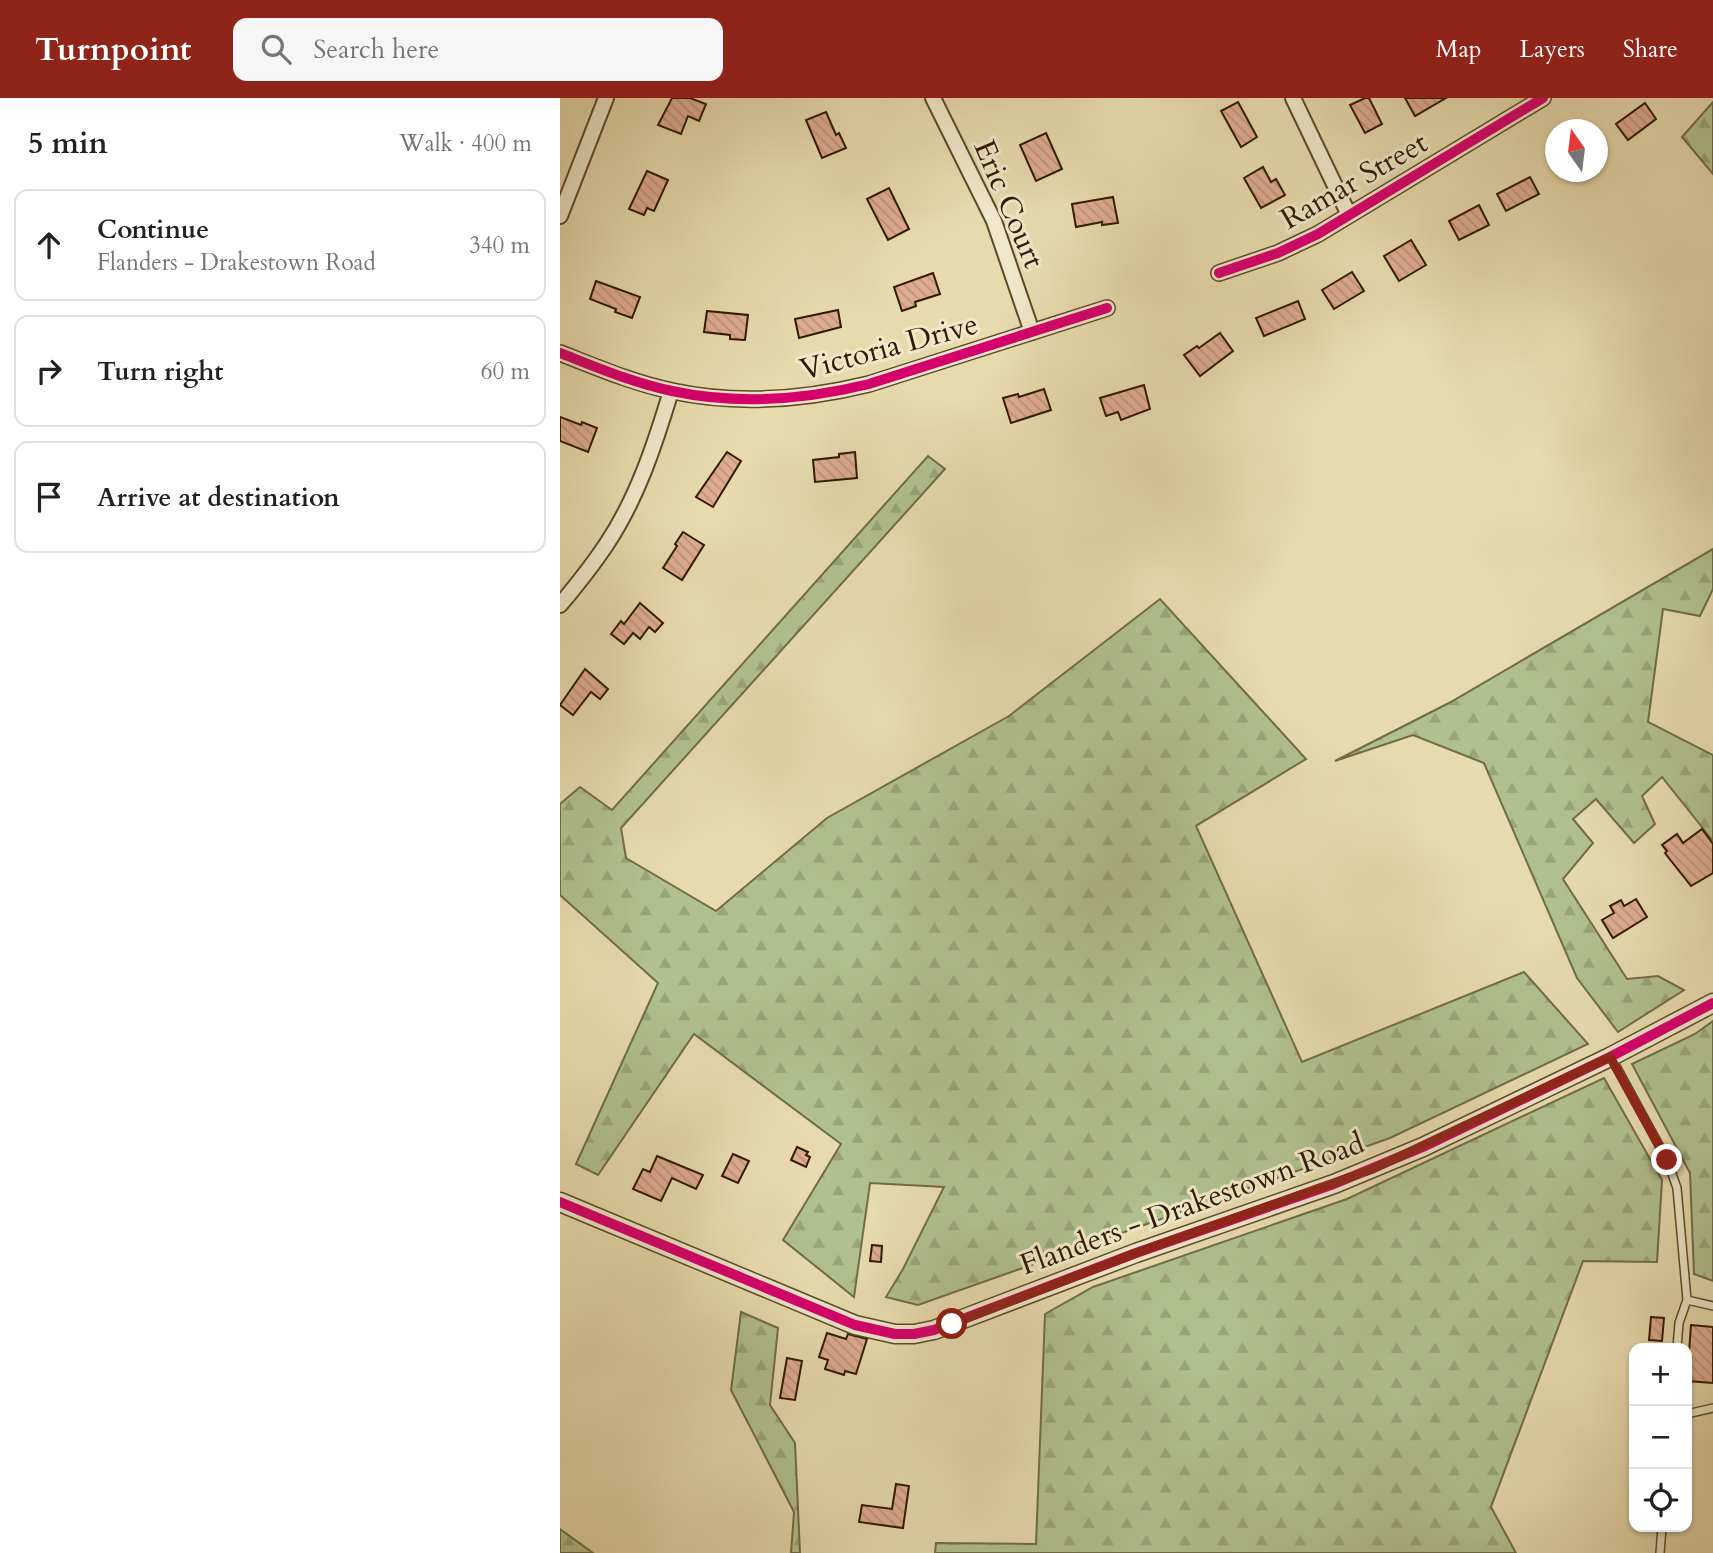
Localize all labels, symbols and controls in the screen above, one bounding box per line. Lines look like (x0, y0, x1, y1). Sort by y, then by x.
search box (233, 18, 723, 81)
text: Turnpoint (35, 27, 191, 72)
icon: search (257, 30, 295, 68)
text: Search here (313, 32, 439, 67)
text: Map (1436, 33, 1482, 66)
text: Layers (1520, 33, 1585, 66)
text: Share (1623, 33, 1678, 66)
north arrow (1545, 119, 1608, 182)
street label: Ramar Street (1273, 122, 1435, 240)
text: 5 min (28, 123, 108, 164)
text: Walk · 400 m (399, 128, 532, 159)
street label: Eric Court (964, 134, 1055, 275)
text: Continue (97, 212, 209, 247)
icon: ahead (30, 226, 68, 264)
text: 340 m (469, 230, 530, 261)
text: Flanders - Drakestown Road (97, 247, 376, 278)
street label: Victoria Drive (795, 304, 983, 390)
icon: right (30, 352, 68, 390)
text: Turn right (97, 354, 224, 389)
text: 60 m (481, 356, 530, 387)
icon: arrive (30, 478, 68, 516)
text: Arrive at destination (97, 480, 340, 515)
street label: Flanders - Drakestown Road (1014, 1123, 1370, 1285)
route end (1651, 1144, 1682, 1175)
route start (936, 1308, 967, 1339)
map controls (1629, 1343, 1692, 1532)
button: + (1629, 1343, 1692, 1406)
button: − (1629, 1406, 1692, 1469)
button: locate (1629, 1469, 1692, 1532)

